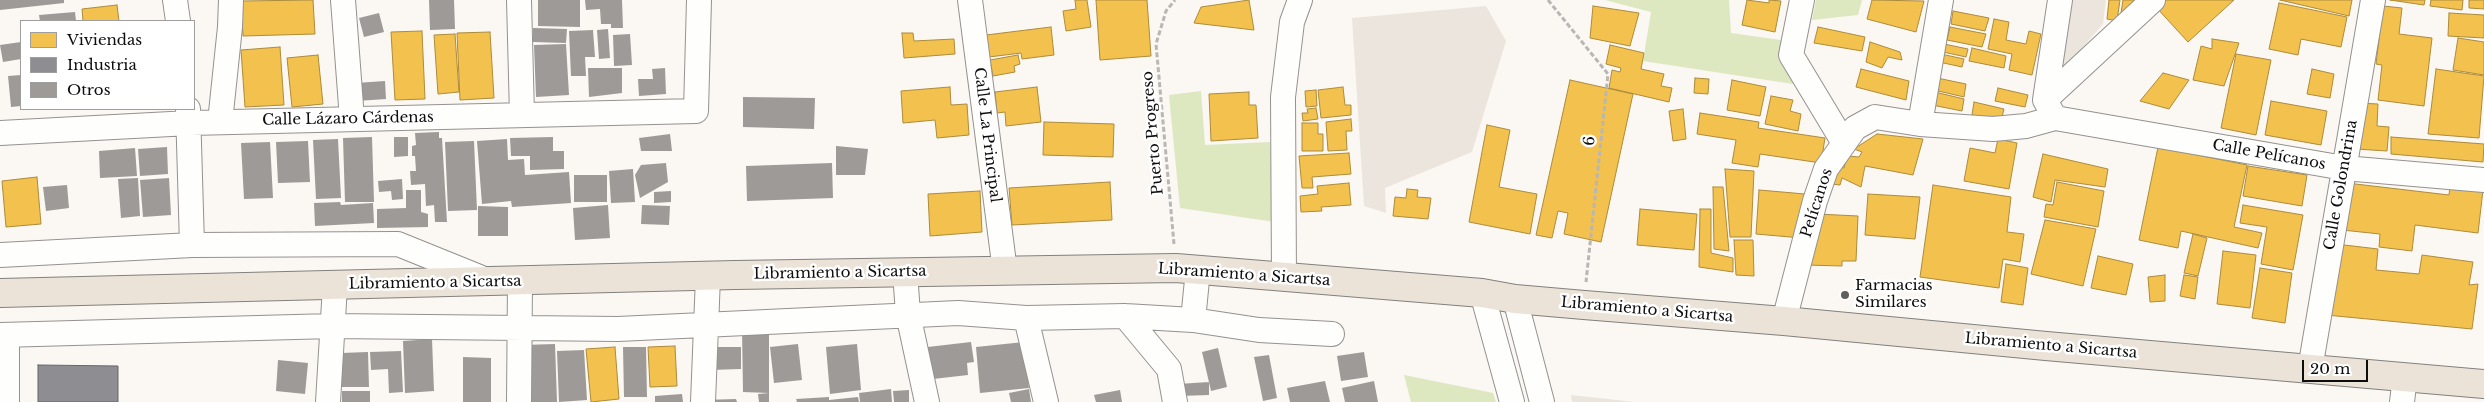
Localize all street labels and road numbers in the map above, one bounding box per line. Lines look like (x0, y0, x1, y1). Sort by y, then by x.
street label: Calle La Principal (970, 66, 1004, 204)
street label: Puerto Progreso (1139, 70, 1167, 196)
street label: Calle Lázaro Cárdenas (262, 109, 434, 129)
street label: Calle Golondrina (2321, 118, 2361, 252)
street label: 6 (1581, 135, 1599, 147)
street label: Calle Pelícanos (2211, 136, 2327, 174)
street label: Pelícanos (1797, 166, 1837, 240)
street label: Libramiento a Sicartsa (1157, 260, 1331, 290)
street label: Libramiento a Sicartsa (753, 262, 927, 284)
street label: Libramiento a Sicartsa (348, 272, 522, 294)
street label: Libramiento a Sicartsa (1560, 293, 1734, 327)
street label: Libramiento a Sicartsa (1964, 329, 2138, 363)

